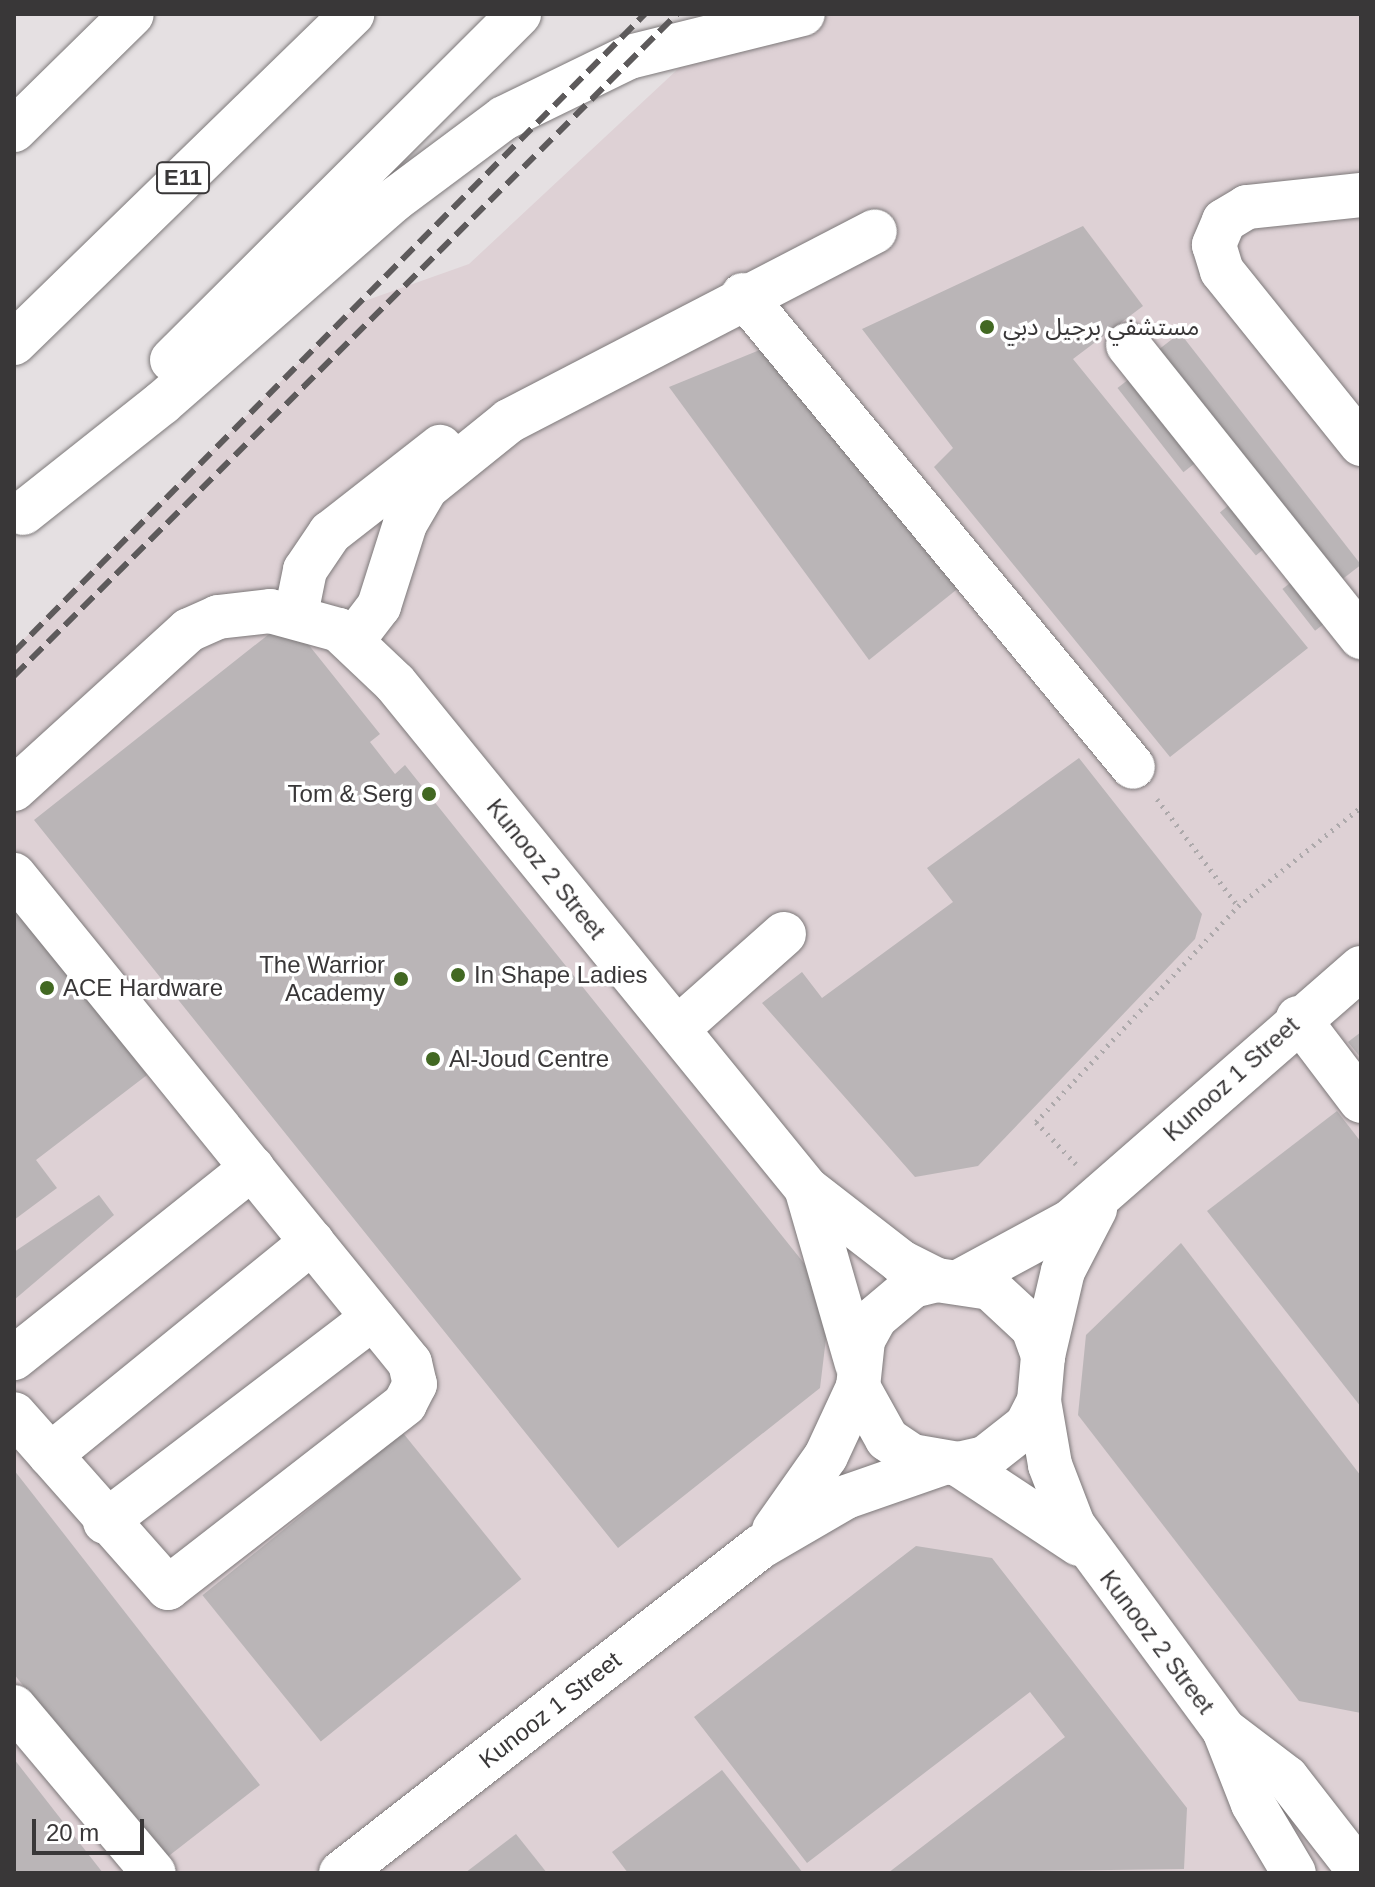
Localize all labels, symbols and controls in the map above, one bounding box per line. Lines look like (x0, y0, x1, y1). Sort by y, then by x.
road number: E11 (155, 160, 211, 196)
place label: مستشفي برجيل دبي (1003, 313, 1199, 341)
marker: مستشفي برجيل دبي (978, 318, 996, 336)
place label: Tom & Serg (288, 780, 413, 808)
marker: Tom & Serg (420, 785, 438, 803)
street label: Kunooz 2 Street (481, 793, 611, 945)
place label: The Warrior Academy (259, 951, 385, 1007)
place label: In Shape Ladies (474, 961, 647, 989)
marker: In Shape Ladies (449, 966, 467, 984)
marker: The Warrior Academy (392, 970, 410, 988)
place label: ACE Hardware (63, 974, 223, 1002)
marker: ACE Hardware (38, 979, 56, 997)
street label: Kunooz 1 Street (1157, 1011, 1305, 1147)
place label: Al-Joud Centre (449, 1045, 609, 1073)
marker: Al-Joud Centre (424, 1050, 442, 1068)
street label: Kunooz 2 Street (1094, 1565, 1220, 1719)
street label: Kunooz 1 Street (473, 1646, 627, 1774)
scale bar (36, 1803, 148, 1853)
text: 20 m (46, 1819, 99, 1846)

